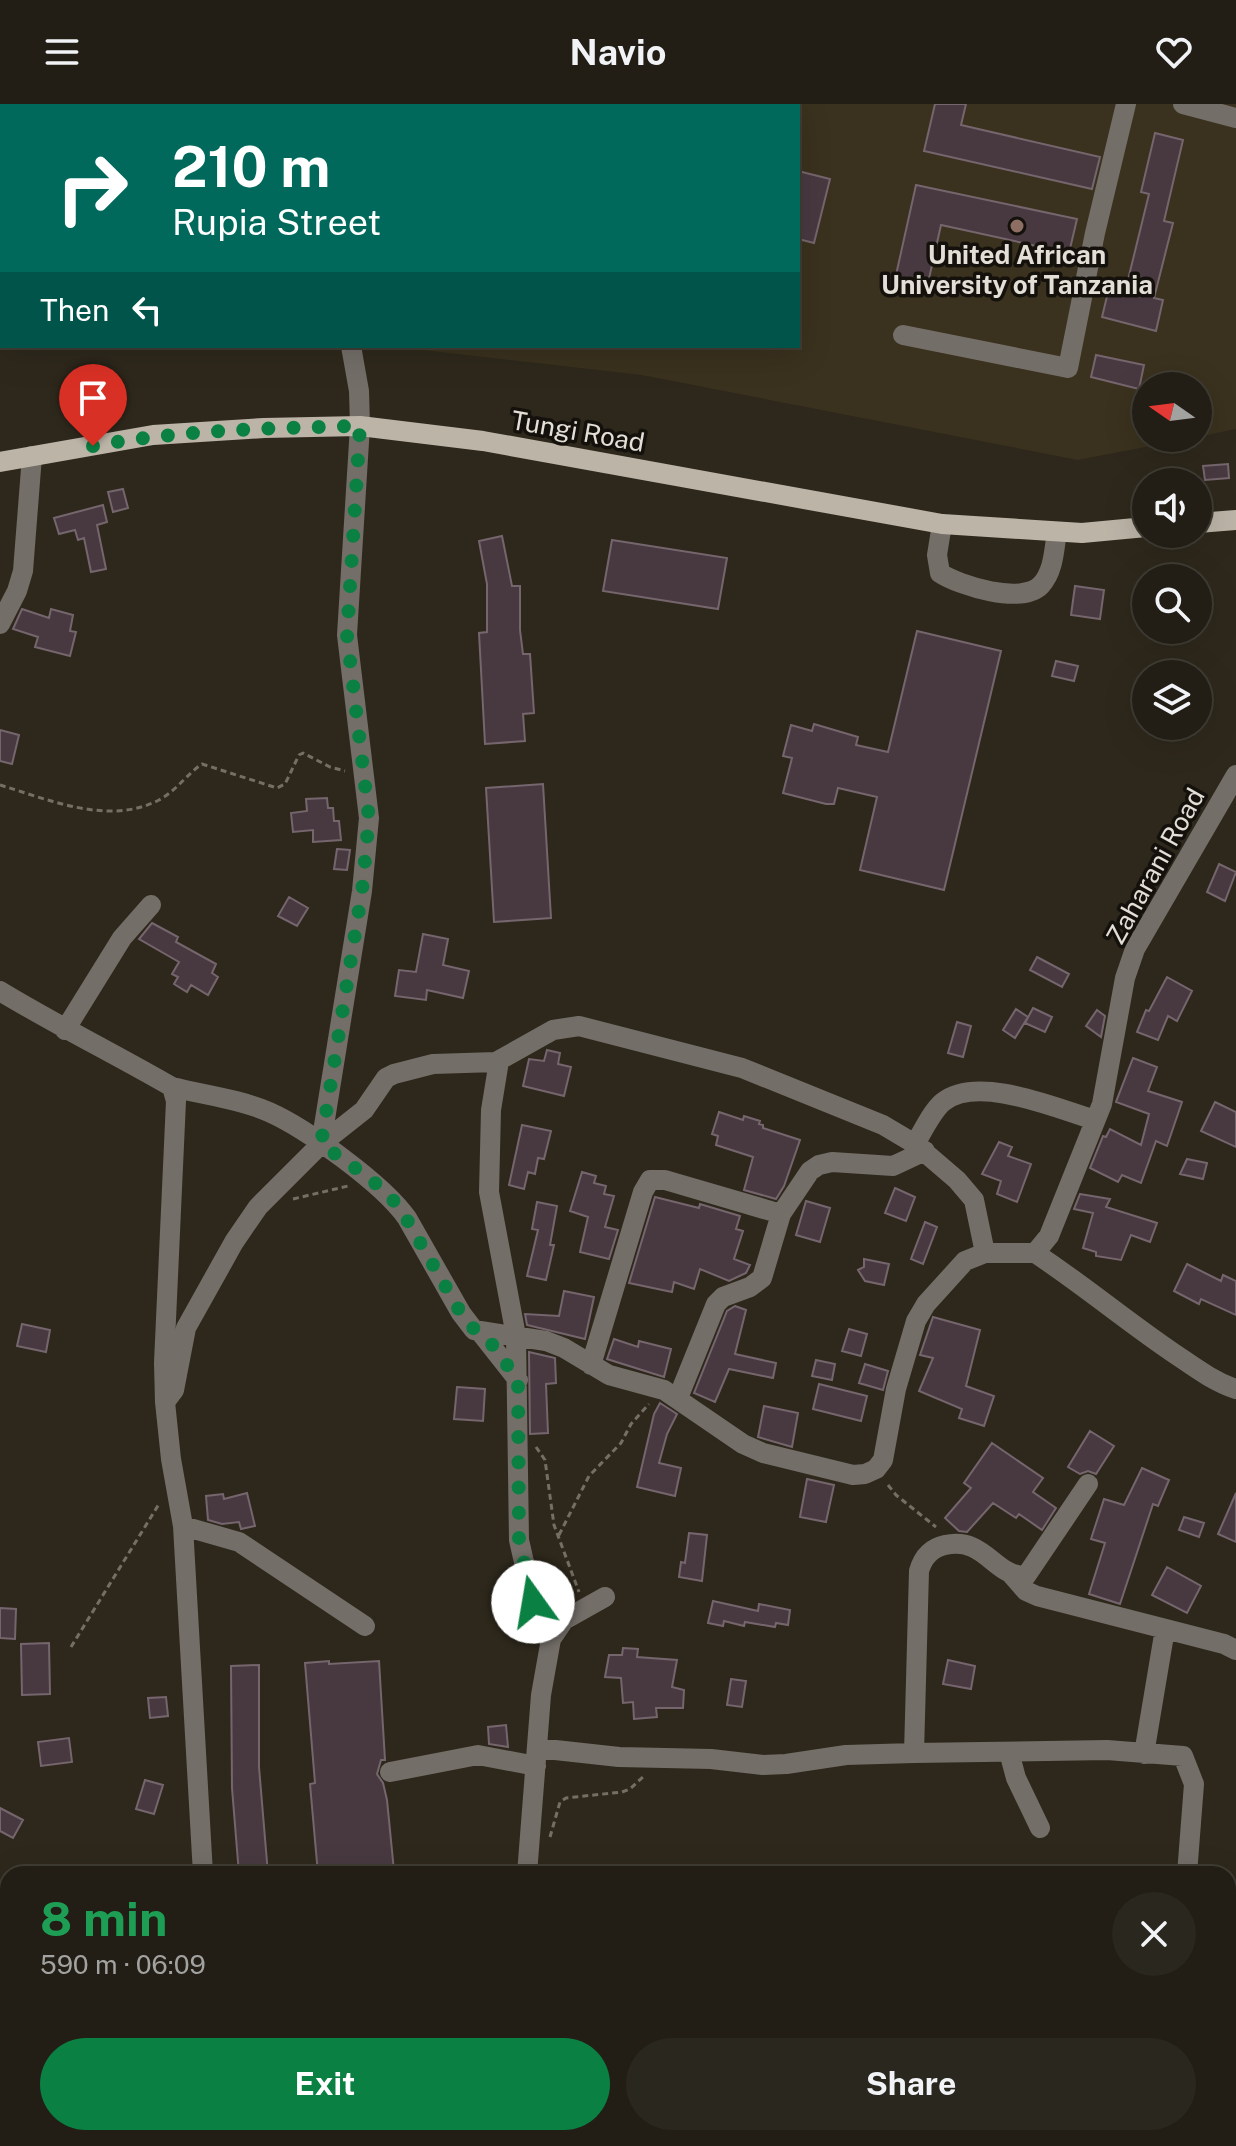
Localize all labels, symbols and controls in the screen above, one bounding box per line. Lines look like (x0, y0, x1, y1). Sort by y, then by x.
icon: menu (40, 30, 84, 74)
icon: heart (1152, 30, 1196, 74)
text: Navio (570, 31, 666, 73)
text: 210 m (172, 134, 330, 200)
icon: right (40, 136, 144, 240)
text: Rupia Street (172, 201, 381, 243)
marker: United African University of Tanzania (1008, 217, 1026, 235)
place label: United African University of Tanzania (881, 239, 1153, 300)
icon: left (125, 288, 169, 332)
text: Then (40, 292, 109, 328)
pin (59, 364, 127, 446)
north arrow (1132, 372, 1212, 452)
map controls (1132, 372, 1212, 740)
icon: arrive (71, 376, 115, 420)
street label: Tungi Road (509, 404, 647, 458)
button: sound (1132, 468, 1212, 548)
button: search (1132, 564, 1212, 644)
button: layers (1132, 660, 1212, 740)
street label: Zaharani Road (1099, 782, 1211, 950)
position arrow (491, 1560, 575, 1644)
text: 8 min (40, 1890, 167, 1947)
button: close (1112, 1892, 1196, 1976)
text: 590 m · 06:09 (40, 1949, 206, 1980)
button: Exit (40, 2038, 610, 2130)
button: Share (626, 2038, 1196, 2130)

